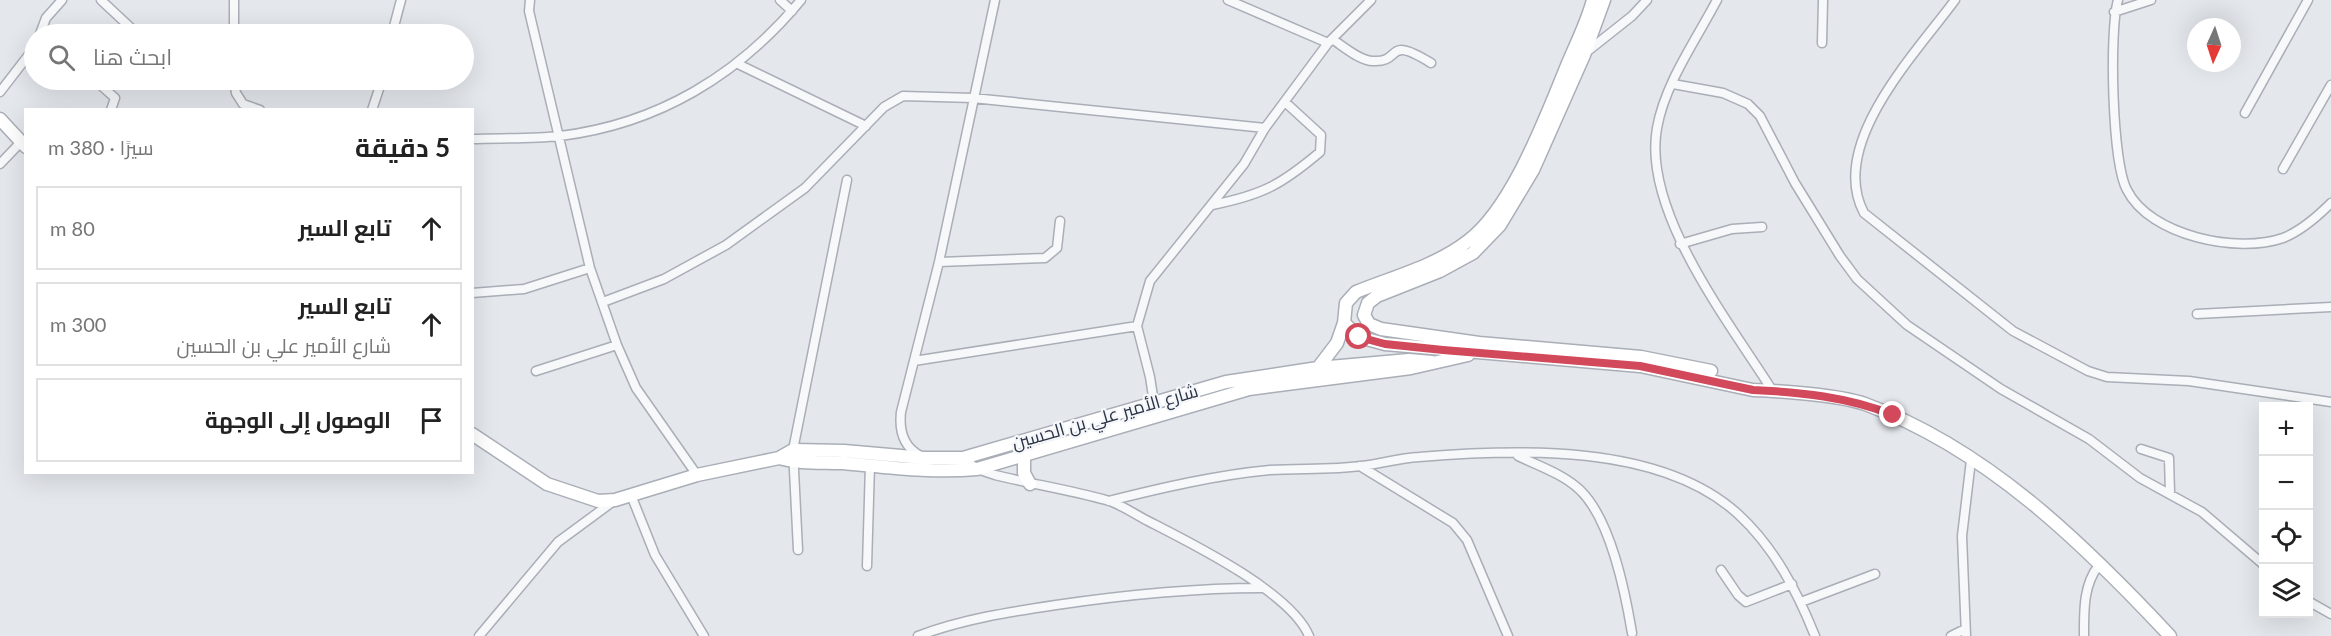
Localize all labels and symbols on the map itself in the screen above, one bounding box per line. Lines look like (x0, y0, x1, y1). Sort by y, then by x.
north arrow (2187, 18, 2241, 72)
route start (1345, 323, 1371, 349)
street label: شارع الأمير علي بن الحسين (1009, 379, 1202, 457)
route end (1879, 401, 1905, 427)

